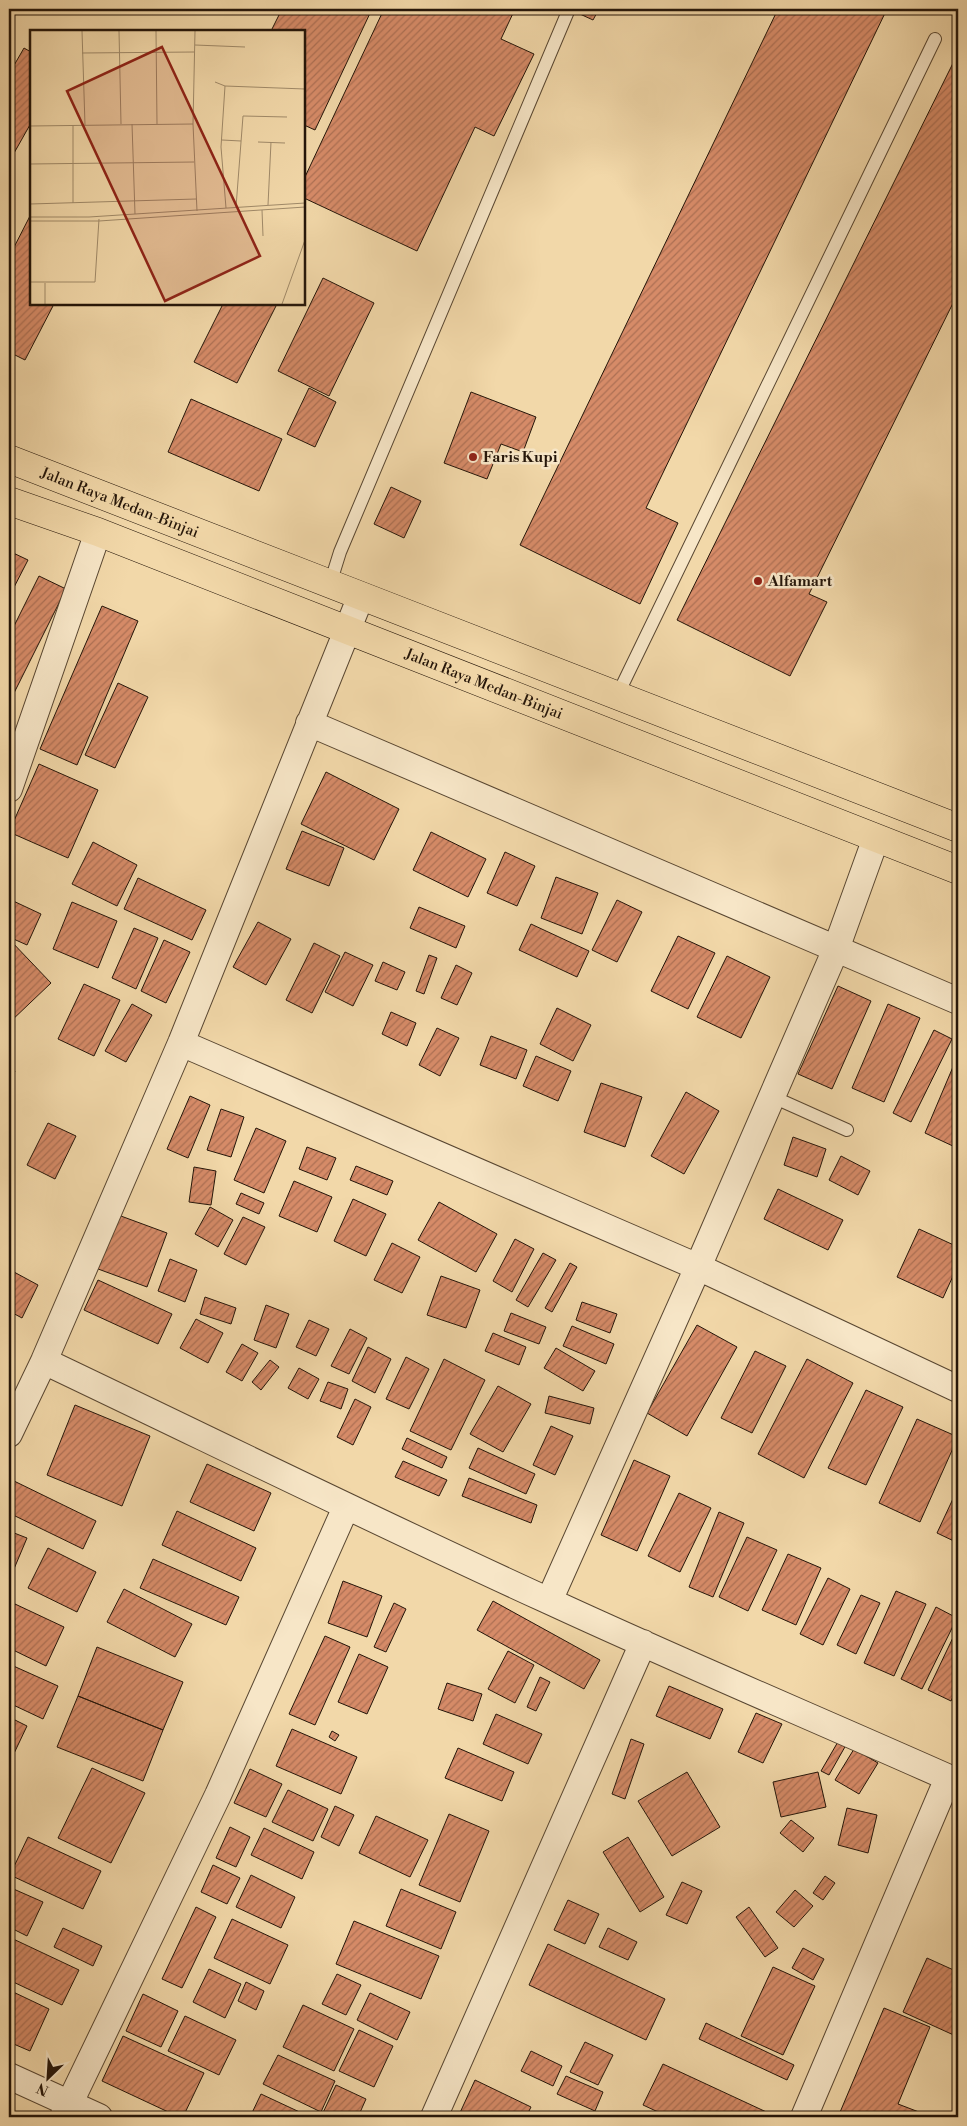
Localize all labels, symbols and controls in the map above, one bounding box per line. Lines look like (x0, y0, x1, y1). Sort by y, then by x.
inset map (30, 30, 305, 305)
place label: Faris Kupi (483, 448, 558, 467)
marker: Faris Kupi (467, 451, 479, 463)
street label: Jalan Raya Medan-Binjai (37, 463, 201, 542)
place label: Alfamart (767, 572, 833, 591)
marker: Alfamart (752, 575, 764, 587)
street label: Jalan Raya Medan-Binjai (401, 644, 566, 724)
north arrow (22, 2054, 72, 2104)
text: N (34, 2078, 52, 2099)

